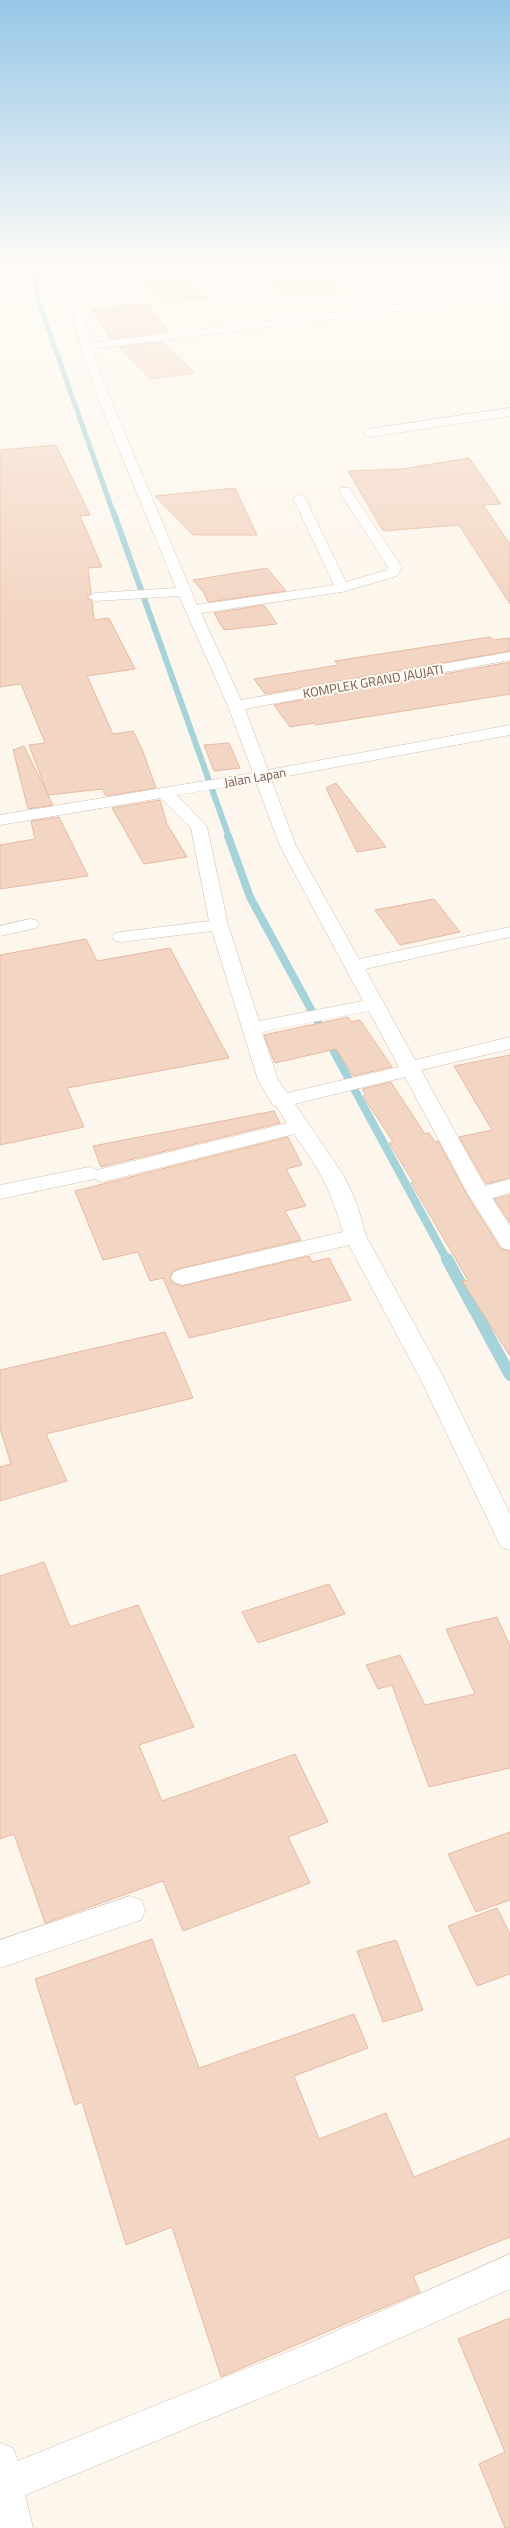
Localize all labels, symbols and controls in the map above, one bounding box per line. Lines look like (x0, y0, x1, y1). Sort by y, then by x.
street label: KOMPLEK GRAND JAUJATI (301, 659, 445, 703)
street label: Jalan Lapan (222, 762, 288, 792)

